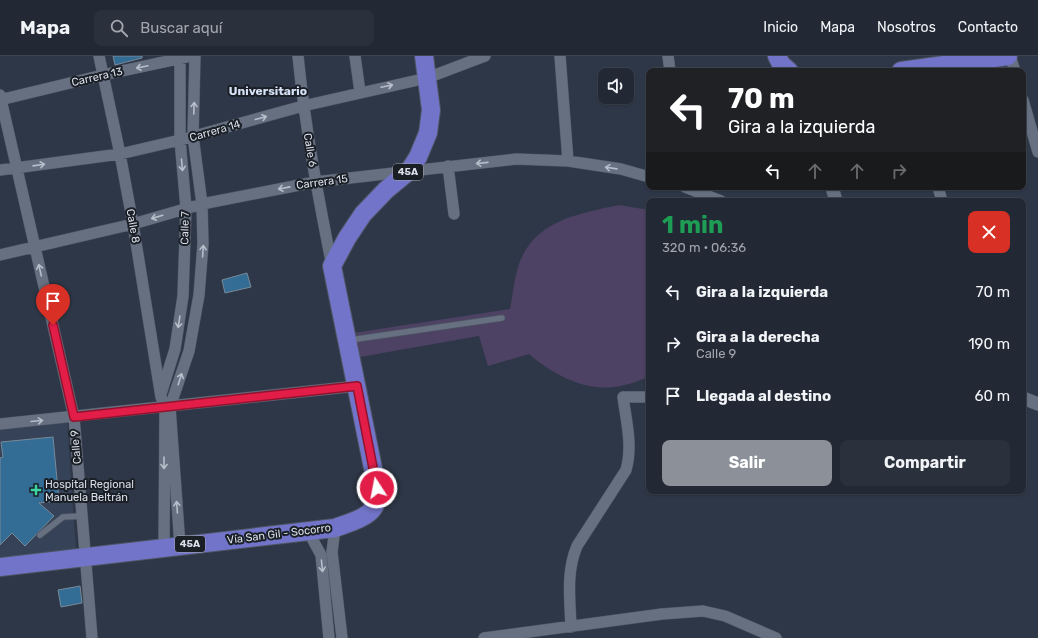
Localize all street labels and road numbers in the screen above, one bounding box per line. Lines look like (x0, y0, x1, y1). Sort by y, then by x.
street label: Carrera 13 (70, 65, 124, 89)
street label: Carrera 14 (188, 118, 242, 144)
street label: Calle 6 (301, 132, 319, 168)
road number: 45A (393, 164, 423, 180)
street label: Carrera 15 (295, 172, 349, 192)
street label: Calle 8 (124, 208, 142, 244)
street label: Calle 7 (178, 211, 192, 245)
street label: Calle 9 (68, 429, 84, 465)
street label: Vía San Gil - Socorro (226, 521, 332, 547)
road number: 45A (175, 536, 205, 552)

